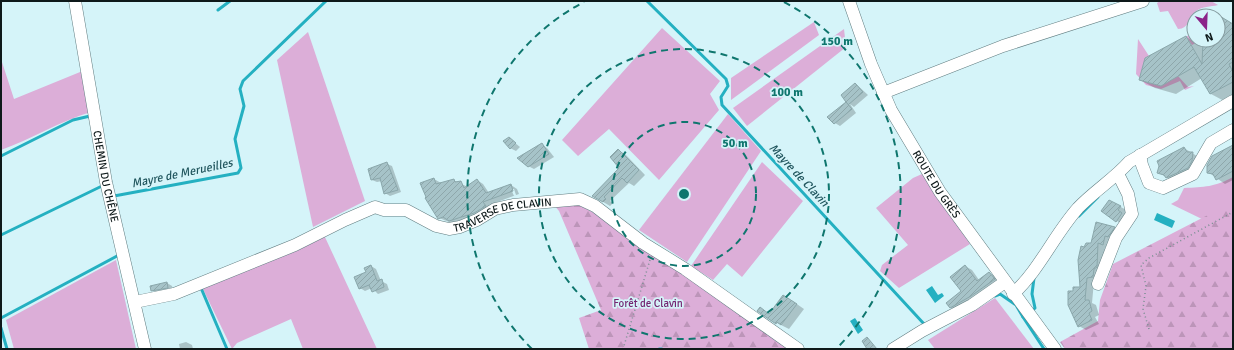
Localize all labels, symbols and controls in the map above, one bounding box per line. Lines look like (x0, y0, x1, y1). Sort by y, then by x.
north arrow (1186, 8, 1226, 48)
text: N (1203, 30, 1215, 44)
text: 150 m (821, 34, 853, 49)
text: 100 m (771, 85, 803, 100)
street label: CHEMIN DU CHÊNE (90, 129, 121, 224)
text: 50 m (722, 136, 748, 151)
water label: Mayre de Clavin (766, 141, 832, 210)
street label: ROUTE DU GRÈS (910, 148, 963, 221)
water label: Mayre de Merueilles (130, 155, 236, 192)
centre of rings (677, 187, 691, 201)
street label: TRAVERSE DE CLAVIN (452, 196, 552, 235)
park label: Forêt de Clavin (613, 297, 683, 310)

